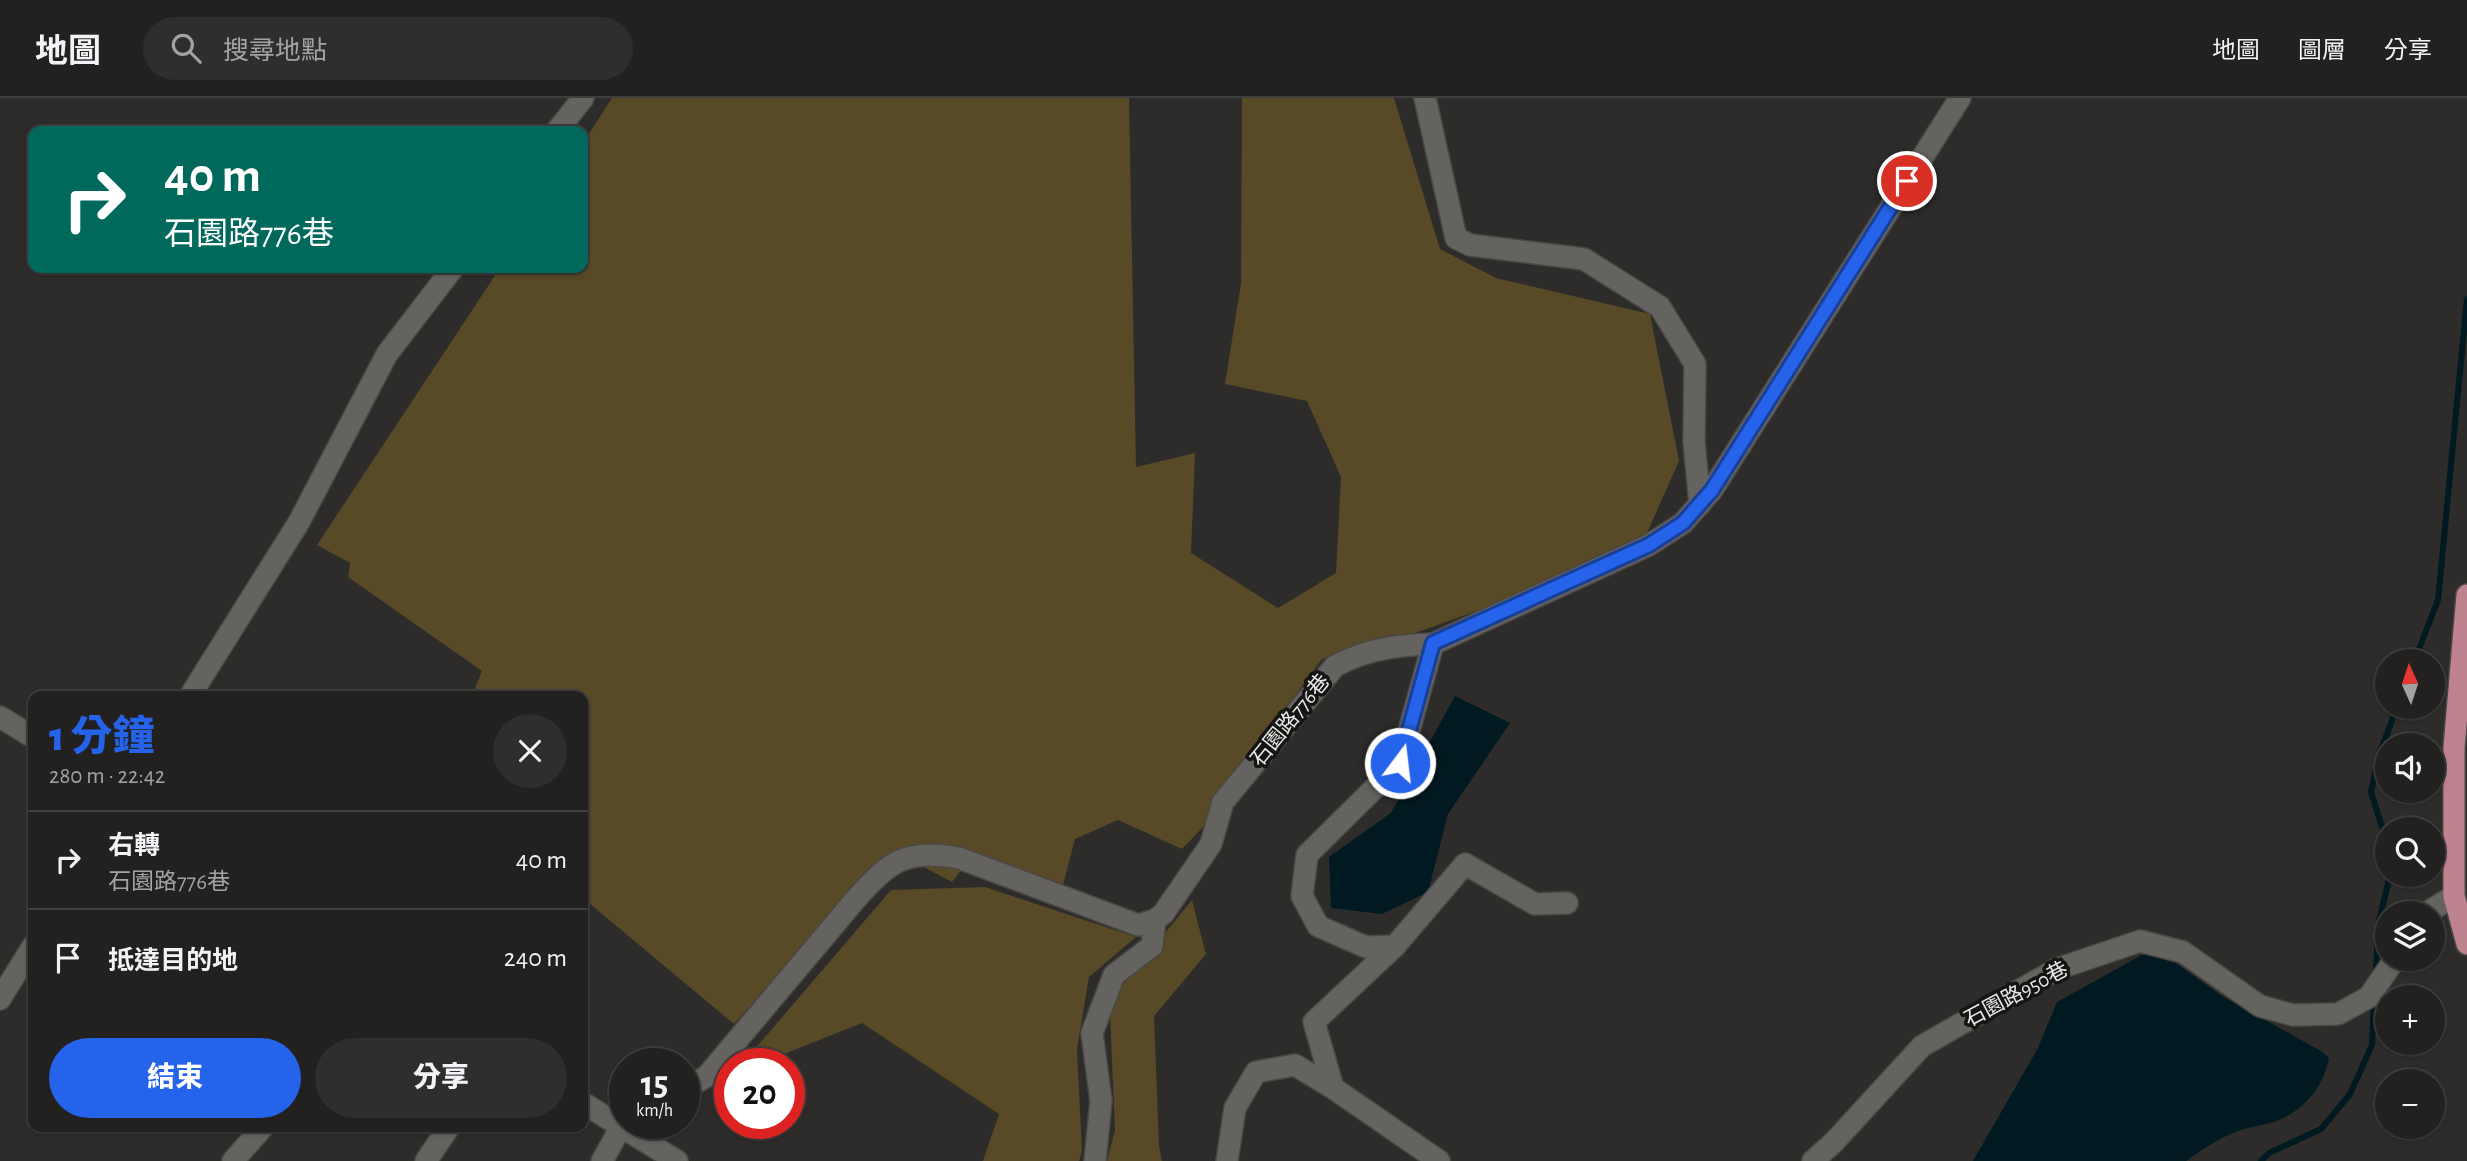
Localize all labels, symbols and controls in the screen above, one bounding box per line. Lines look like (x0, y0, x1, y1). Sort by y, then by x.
search box (143, 17, 633, 80)
icon: search (167, 29, 205, 67)
text: 地圖 (35, 36, 101, 69)
text: 搜尋地點 (223, 38, 327, 64)
text: 地圖 (2212, 39, 2260, 63)
text: 圖層 (2298, 39, 2346, 63)
text: 分享 (2384, 39, 2432, 63)
pin (1877, 151, 1937, 211)
text: 40 m (164, 152, 261, 201)
icon: right (49, 154, 140, 245)
icon: arrive (1888, 162, 1926, 200)
text: 石園路776巷 (164, 218, 334, 250)
north arrow (2375, 649, 2445, 719)
map controls (2375, 649, 2445, 1139)
street label: 石園路776巷 (1246, 670, 1334, 770)
button: close (493, 714, 567, 788)
text: 1 分鐘 (49, 716, 155, 758)
position arrow (1363, 726, 1437, 800)
button: sound (2375, 733, 2445, 803)
text: 280 m · 22:42 (49, 765, 165, 788)
button: search (2375, 817, 2445, 887)
text: 右轉 (108, 833, 160, 859)
icon: right (49, 841, 87, 879)
text: 40 m (516, 847, 567, 873)
text: 石園路776巷 (108, 871, 230, 894)
button: layers (2375, 901, 2445, 971)
icon: arrive (49, 939, 87, 977)
text: 240 m (504, 945, 567, 971)
text: 抵達目的地 (108, 948, 238, 974)
street label: 石園路950巷 (1961, 958, 2071, 1030)
button: + (2375, 985, 2445, 1055)
button: 結束 (49, 1038, 301, 1118)
button: 分享 (315, 1038, 567, 1118)
speed limit sign: 20 (714, 1048, 805, 1139)
text: 15 (641, 1067, 668, 1102)
button: − (2375, 1069, 2445, 1139)
text: km/h (636, 1102, 673, 1120)

